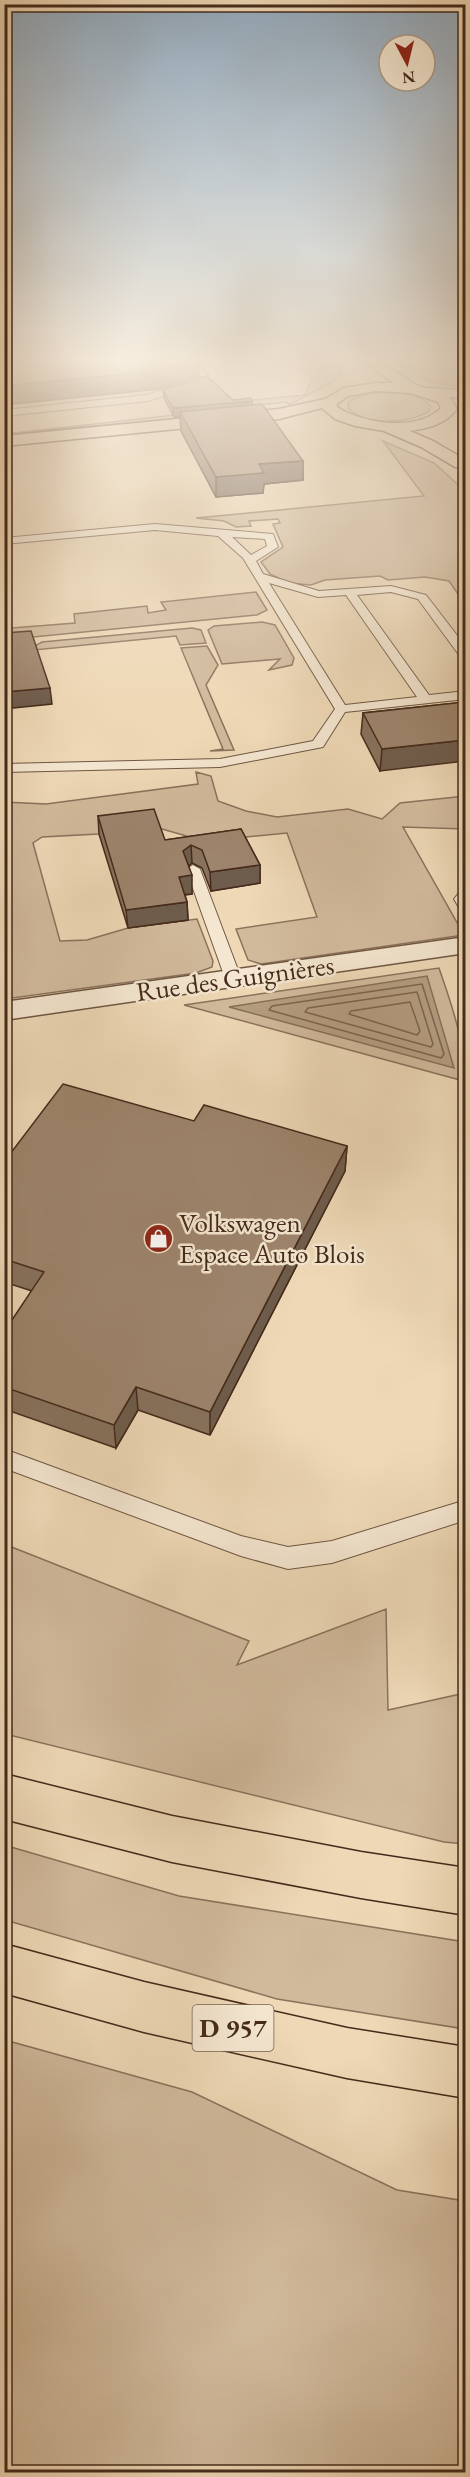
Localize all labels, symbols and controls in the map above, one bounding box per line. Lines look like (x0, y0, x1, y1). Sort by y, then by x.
north arrow (377, 33, 437, 93)
text: N (401, 66, 416, 89)
street label: Rue des Guignières (134, 947, 336, 1009)
place label: Volkswagen Espace Auto Blois (179, 1205, 365, 1271)
shop icon: Volkswagen Espace Auto Blois (142, 1222, 174, 1254)
road number: D 957 (192, 2005, 274, 2051)

